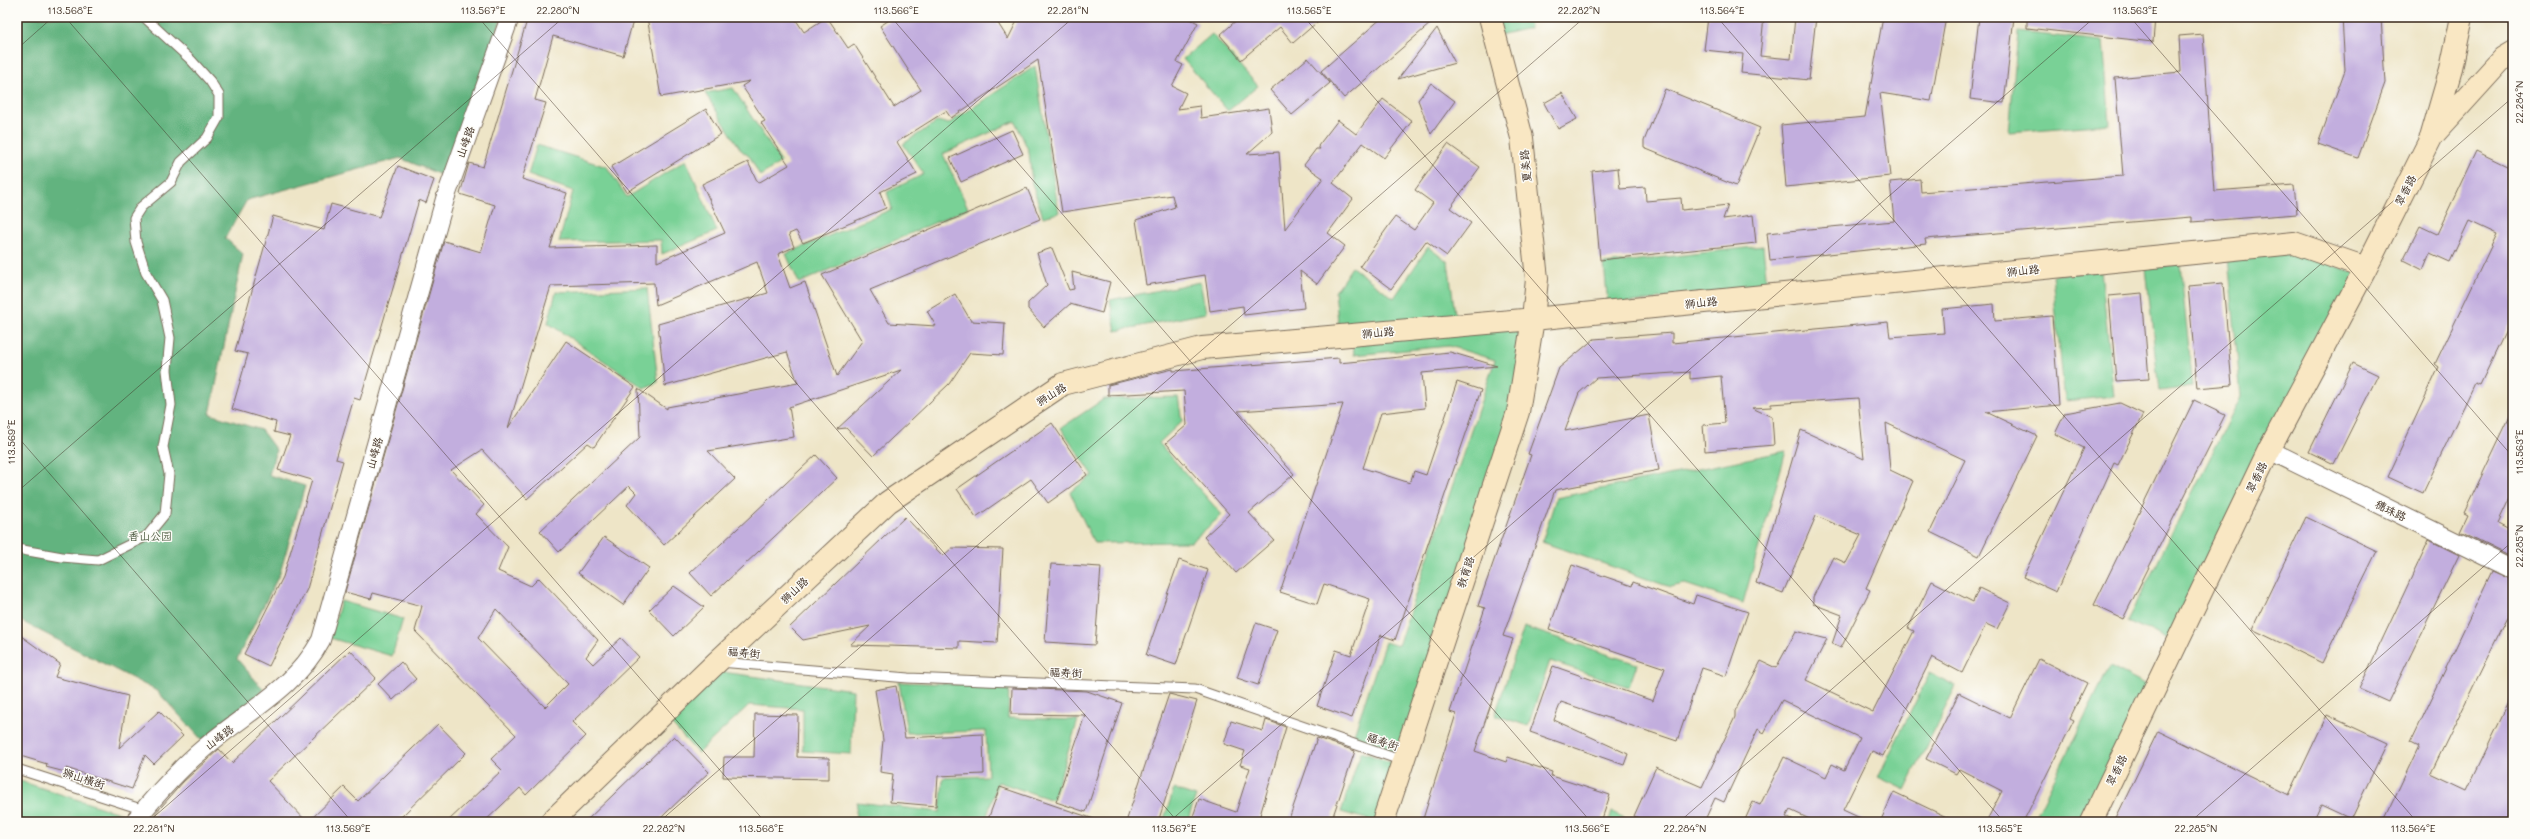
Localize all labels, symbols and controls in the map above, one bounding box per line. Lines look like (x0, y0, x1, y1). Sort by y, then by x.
text: 113.568°E (47, 3, 93, 17)
text: 113.567°E (461, 3, 506, 17)
text: 22.280°N (536, 3, 580, 17)
text: 113.566°E (873, 3, 919, 17)
text: 22.281°N (1047, 3, 1089, 17)
text: 113.565°E (1286, 3, 1332, 17)
text: 22.282°N (1558, 3, 1600, 17)
text: 113.564°E (1699, 3, 1745, 17)
text: 113.563°E (2112, 3, 2158, 17)
text: 22.284°N (2512, 81, 2526, 123)
street label: 山峰路 (452, 124, 478, 160)
street label: 夏美路 (1516, 149, 1534, 183)
street label: 翠香路 (2391, 172, 2419, 208)
street label: 狮山路 (2006, 261, 2040, 279)
street label: 狮山路 (1684, 293, 1718, 311)
street label: 狮山路 (1361, 323, 1395, 341)
street label: 狮山路 (1033, 379, 1069, 409)
text: 113.569°E (4, 419, 18, 465)
text: 113.563°E (2512, 429, 2526, 475)
street label: 山峰路 (362, 435, 386, 471)
street label: 翠香路 (2242, 459, 2270, 495)
street label: 穗珠路 (2373, 496, 2409, 524)
text: 22.285°N (2512, 525, 2526, 567)
park label: 香山公园 (128, 528, 172, 543)
street label: 教育路 (1453, 554, 1477, 590)
street label: 狮山路 (777, 573, 811, 607)
street label: 福寿街 (727, 643, 762, 661)
street label: 福寿街 (1049, 664, 1084, 680)
street label: 山峰路 (201, 721, 237, 753)
street label: 福寿街 (1365, 729, 1402, 754)
street label: 翠香路 (2102, 752, 2130, 788)
street label: 狮山橫街 (61, 764, 108, 792)
text: 22.281°N (133, 821, 175, 835)
text: 113.569°E (325, 821, 371, 835)
text: 22.282°N (643, 821, 685, 835)
text: 113.568°E (738, 821, 784, 835)
text: 113.567°E (1152, 821, 1197, 835)
text: 113.566°E (1564, 821, 1610, 835)
text: 22.284°N (1664, 821, 1706, 835)
text: 113.565°E (1977, 821, 2023, 835)
text: 22.285°N (2175, 821, 2217, 835)
text: 113.564°E (2390, 821, 2436, 835)

